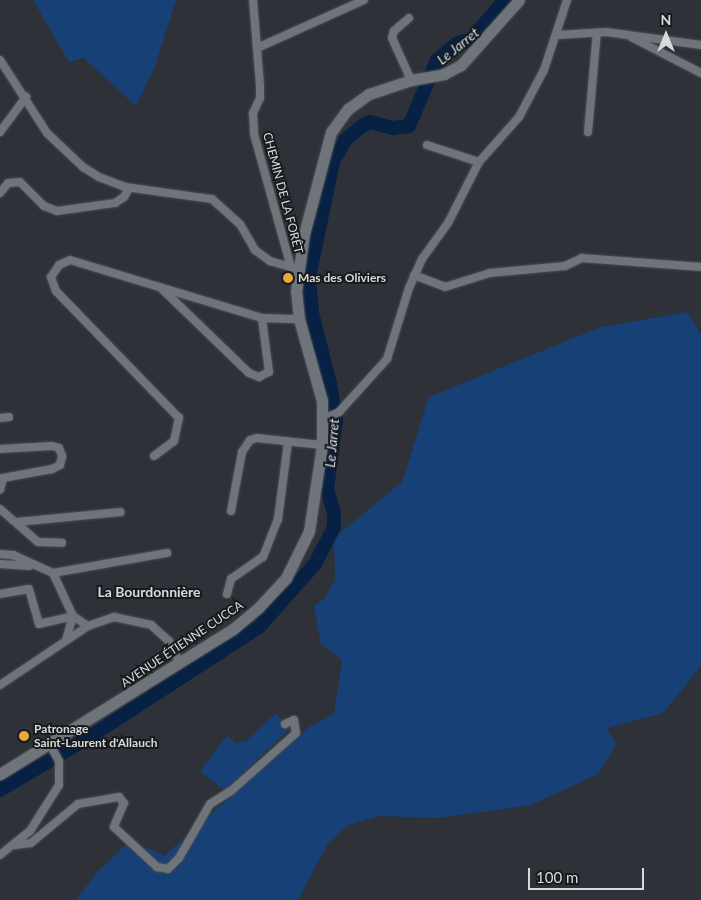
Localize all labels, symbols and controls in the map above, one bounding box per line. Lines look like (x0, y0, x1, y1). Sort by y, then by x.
north arrow (641, 10, 691, 60)
text: N (661, 11, 671, 28)
water label: Le Jarret (433, 24, 483, 68)
street label: CHEMIN DE LA FORÊT (260, 131, 306, 255)
place label: Mas des Oliviers (298, 271, 386, 285)
marker: Mas des Oliviers (282, 272, 294, 284)
water label: Le Jarret (321, 418, 343, 468)
district label: La Bourdonnière (97, 584, 201, 600)
street label: AVENUE ÉTIENNE CUCCA (118, 598, 246, 690)
place label: Patronage Saint-Laurent d'Allauch (34, 722, 157, 750)
marker: Patronage Saint-Laurent d'Allauch (18, 730, 30, 742)
scale bar (531, 858, 647, 890)
text: 100 m (536, 868, 578, 886)

